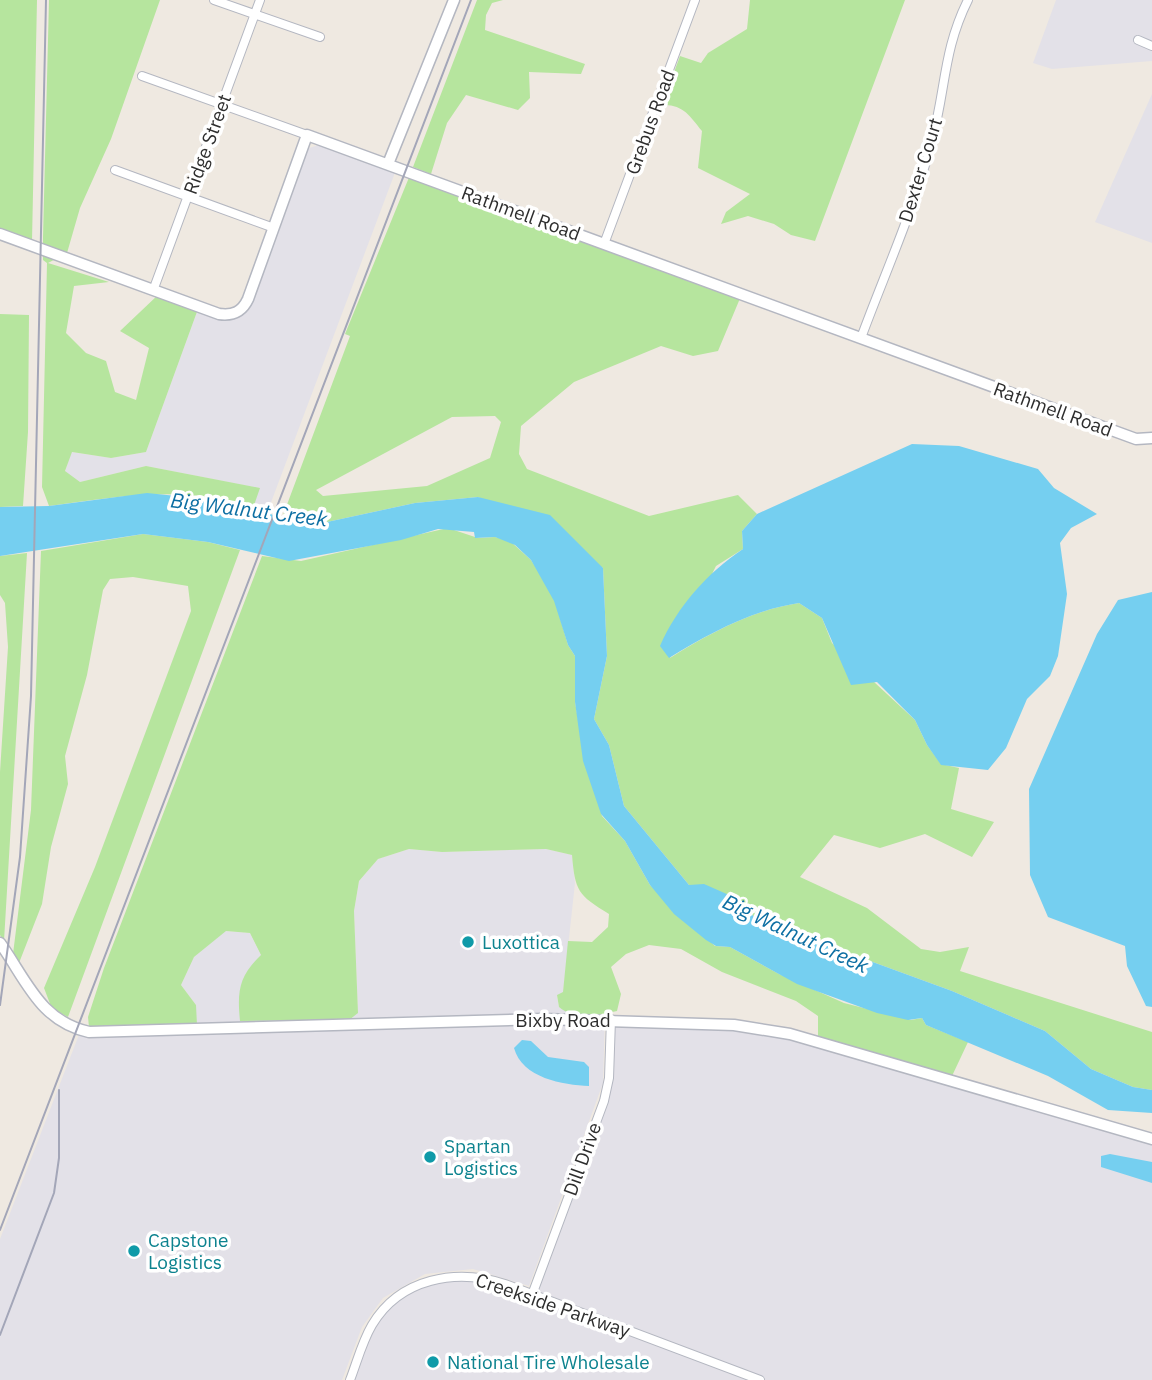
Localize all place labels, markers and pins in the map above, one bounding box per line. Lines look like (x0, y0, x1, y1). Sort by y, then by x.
place label: Luxottica (482, 930, 560, 954)
marker: Luxottica (460, 934, 476, 950)
place label: Spartan Logistics (444, 1134, 518, 1180)
marker: Spartan Logistics (422, 1149, 438, 1165)
place label: Capstone Logistics (148, 1228, 229, 1274)
marker: Capstone Logistics (126, 1243, 142, 1259)
place label: National Tire Wholesale (447, 1350, 650, 1374)
marker: National Tire Wholesale (425, 1354, 441, 1370)

